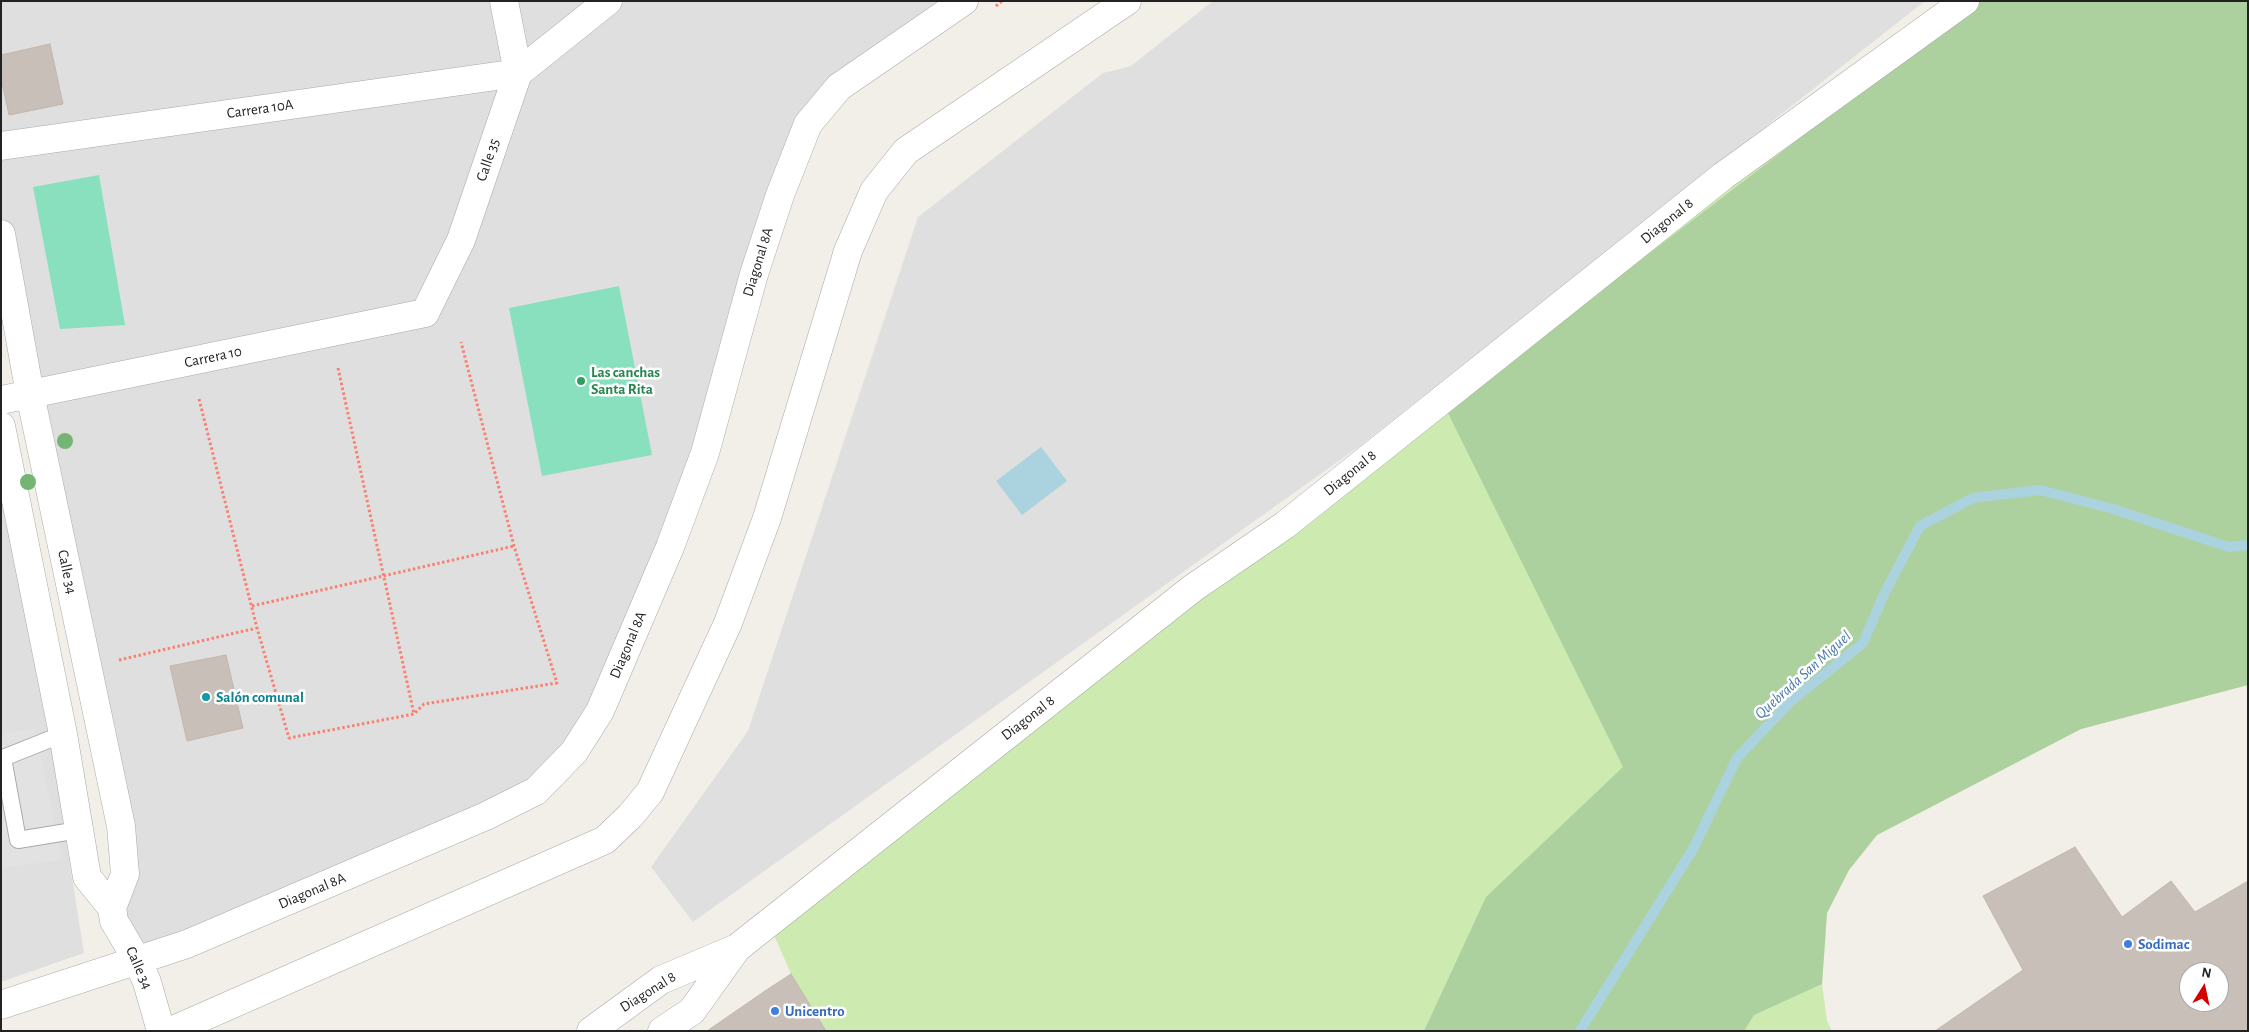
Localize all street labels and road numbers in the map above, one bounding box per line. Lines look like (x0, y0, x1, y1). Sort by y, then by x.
street label: Carrera 10A (226, 95, 294, 123)
street label: Calle 35 (472, 136, 504, 184)
street label: Diagonal 8 (1637, 194, 1697, 248)
street label: Diagonal 8A (739, 225, 777, 299)
street label: Carrera 10 (183, 342, 243, 372)
street label: Diagonal 8 (1320, 446, 1380, 500)
street label: Calle 34 (54, 548, 80, 596)
street label: Diagonal 8A (606, 609, 650, 681)
street label: Diagonal 8 (998, 692, 1058, 744)
street label: Diagonal 8A (276, 869, 348, 913)
street label: Calle 34 (122, 944, 156, 992)
street label: Diagonal 8 (617, 968, 679, 1016)

